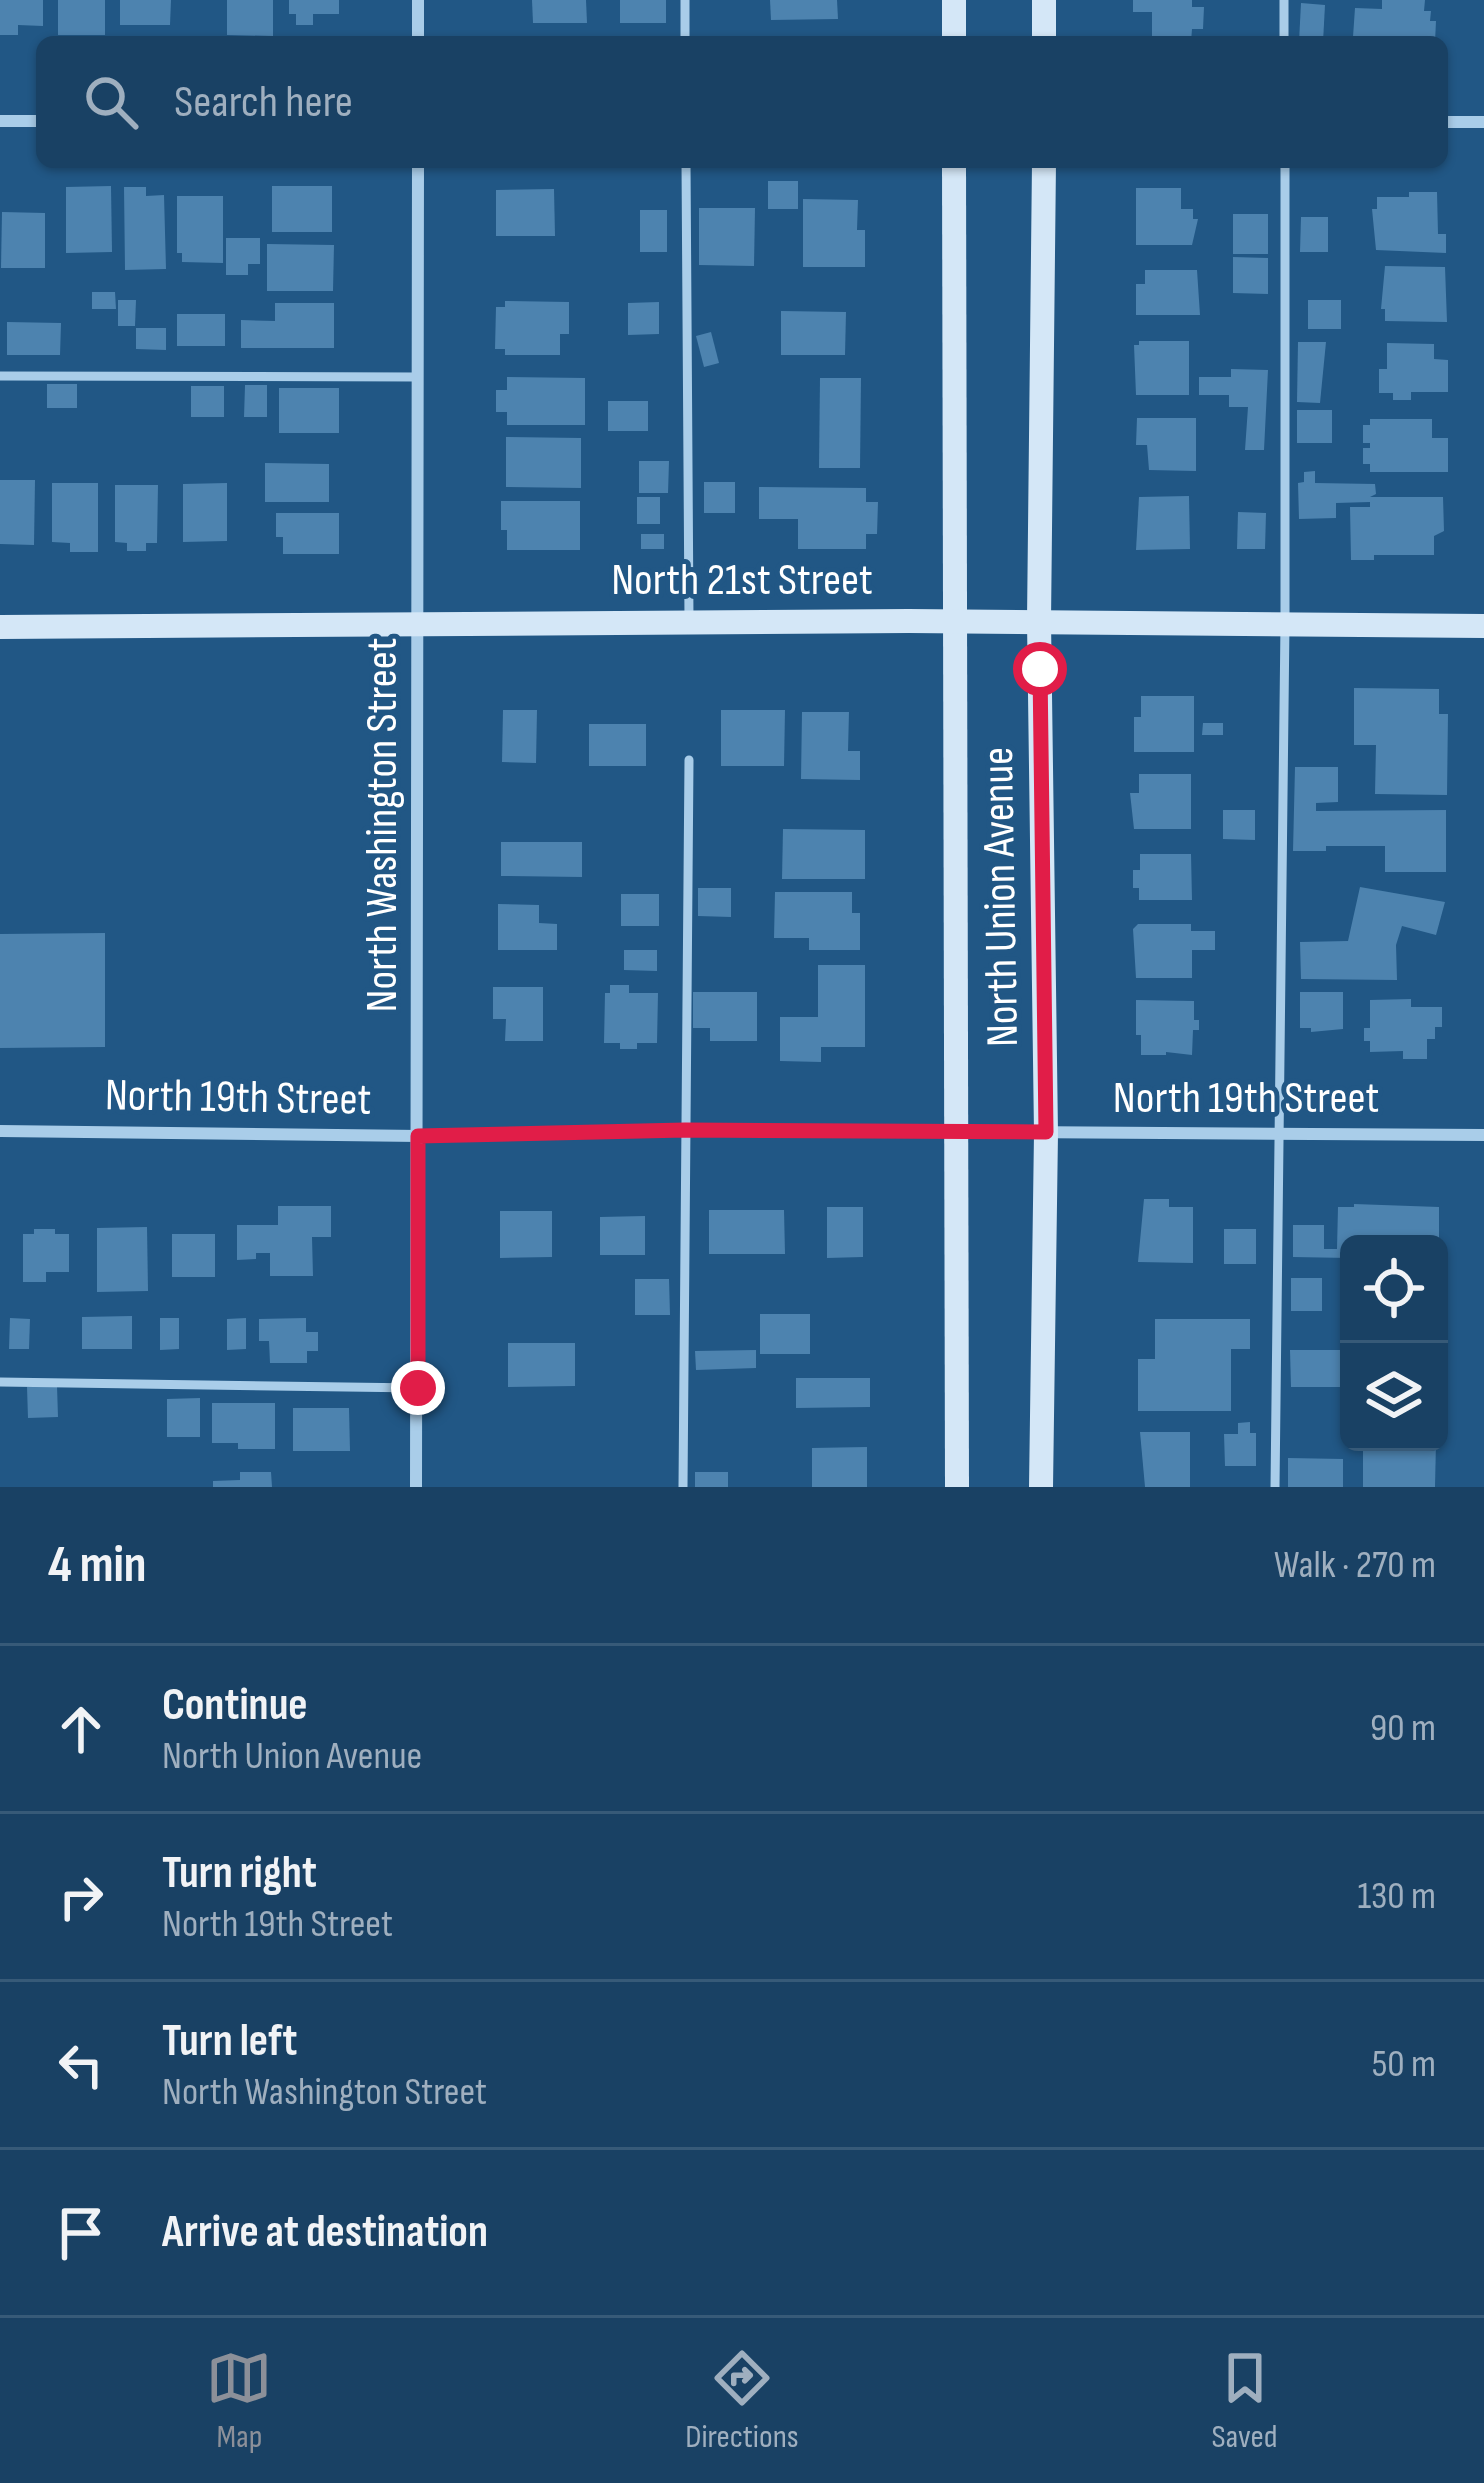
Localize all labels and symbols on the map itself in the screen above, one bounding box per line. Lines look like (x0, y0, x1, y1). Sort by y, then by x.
street label: North 21st Street (611, 553, 873, 608)
street label: North Washington Street (355, 638, 410, 1012)
route start (1013, 642, 1067, 696)
street label: North Union Avenue (971, 746, 1031, 1048)
street label: North 19th Street (104, 1068, 372, 1128)
street label: North 19th Street (1113, 1071, 1379, 1126)
route end (391, 1361, 445, 1415)

